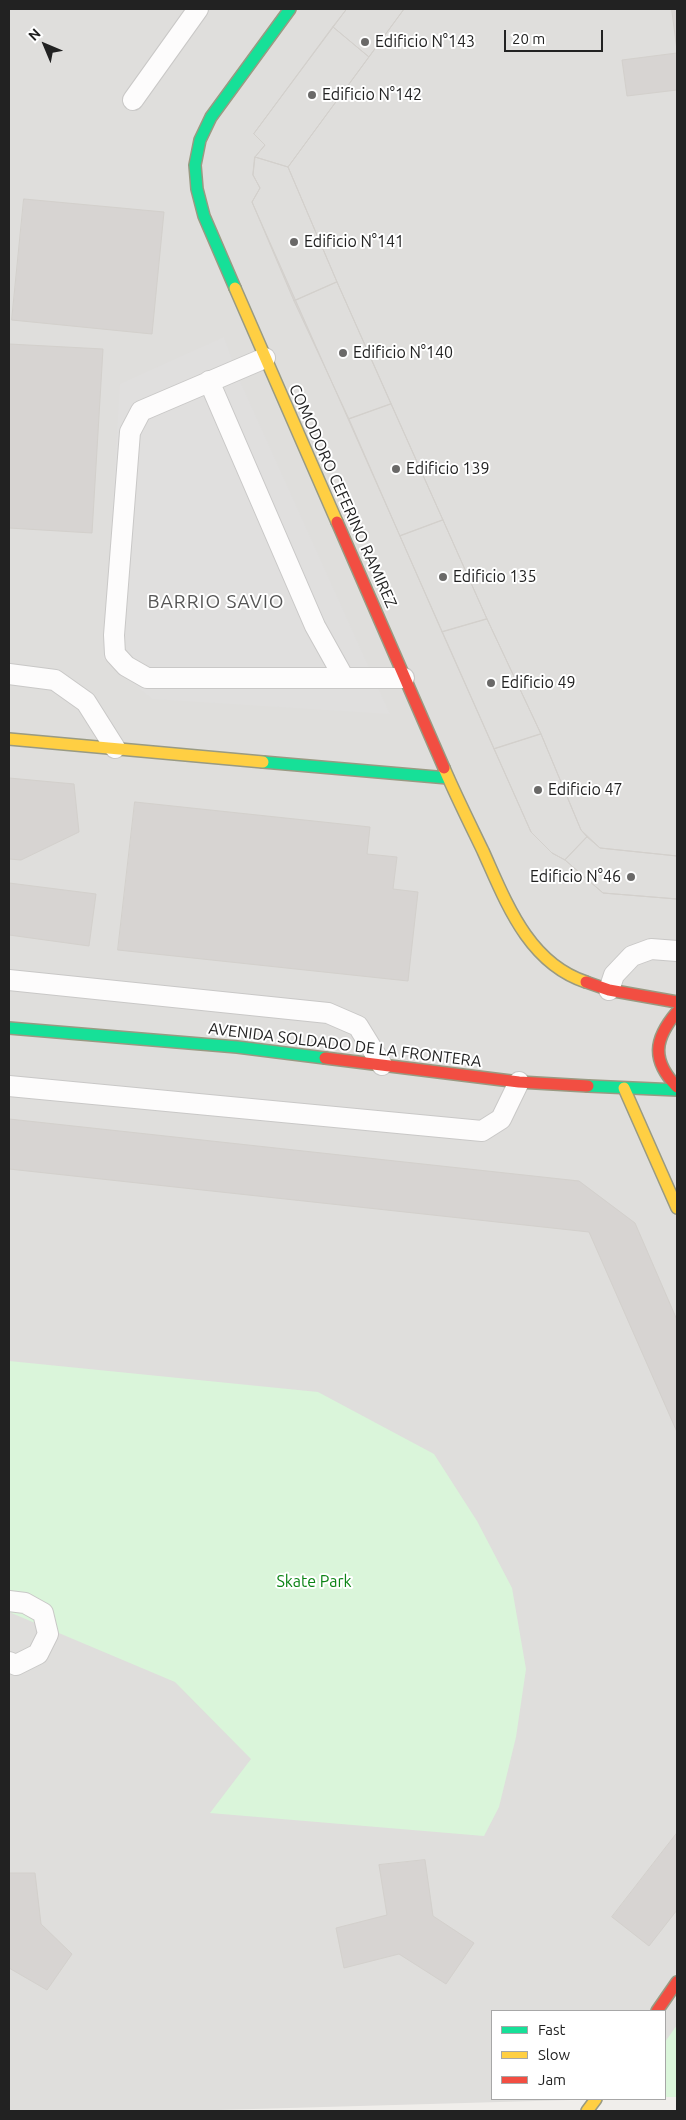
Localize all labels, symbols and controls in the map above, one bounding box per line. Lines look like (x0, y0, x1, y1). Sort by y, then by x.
north arrow (20, 20, 70, 70)
scale bar (506, 20, 605, 52)
text: N (25, 25, 44, 44)
text: 20 m (512, 30, 545, 47)
place label: Edificio N°143 (375, 32, 475, 52)
marker: Edificio N°143 (359, 36, 371, 48)
place label: Edificio N°142 (322, 85, 422, 105)
marker: Edificio N°142 (306, 89, 318, 101)
place label: Edificio N°141 (304, 232, 404, 252)
marker: Edificio N°141 (288, 236, 300, 248)
place label: Edificio N°140 (353, 343, 453, 363)
marker: Edificio N°140 (337, 347, 349, 359)
street label: COMODORO CEFERINO RAMIREZ (285, 381, 401, 611)
place label: Edificio 139 (406, 459, 489, 479)
marker: Edificio 139 (390, 463, 402, 475)
place label: Edificio 135 (453, 567, 536, 587)
marker: Edificio 135 (437, 571, 449, 583)
district label: BARRIO SAVIO (146, 591, 286, 613)
place label: Edificio 49 (501, 673, 575, 693)
marker: Edificio 49 (485, 677, 497, 689)
place label: Edificio 47 (548, 780, 622, 800)
marker: Edificio 47 (532, 784, 544, 796)
place label: Edificio N°46 (530, 867, 621, 887)
marker: Edificio N°46 (625, 871, 637, 883)
street label: AVENIDA SOLDADO DE LA FRONTERA (207, 1019, 483, 1071)
park label: Skate Park (276, 1572, 352, 1592)
legend (491, 2010, 666, 2100)
text: Fast (538, 2021, 565, 2038)
text: Slow (538, 2046, 570, 2063)
text: Jam (538, 2071, 566, 2088)

